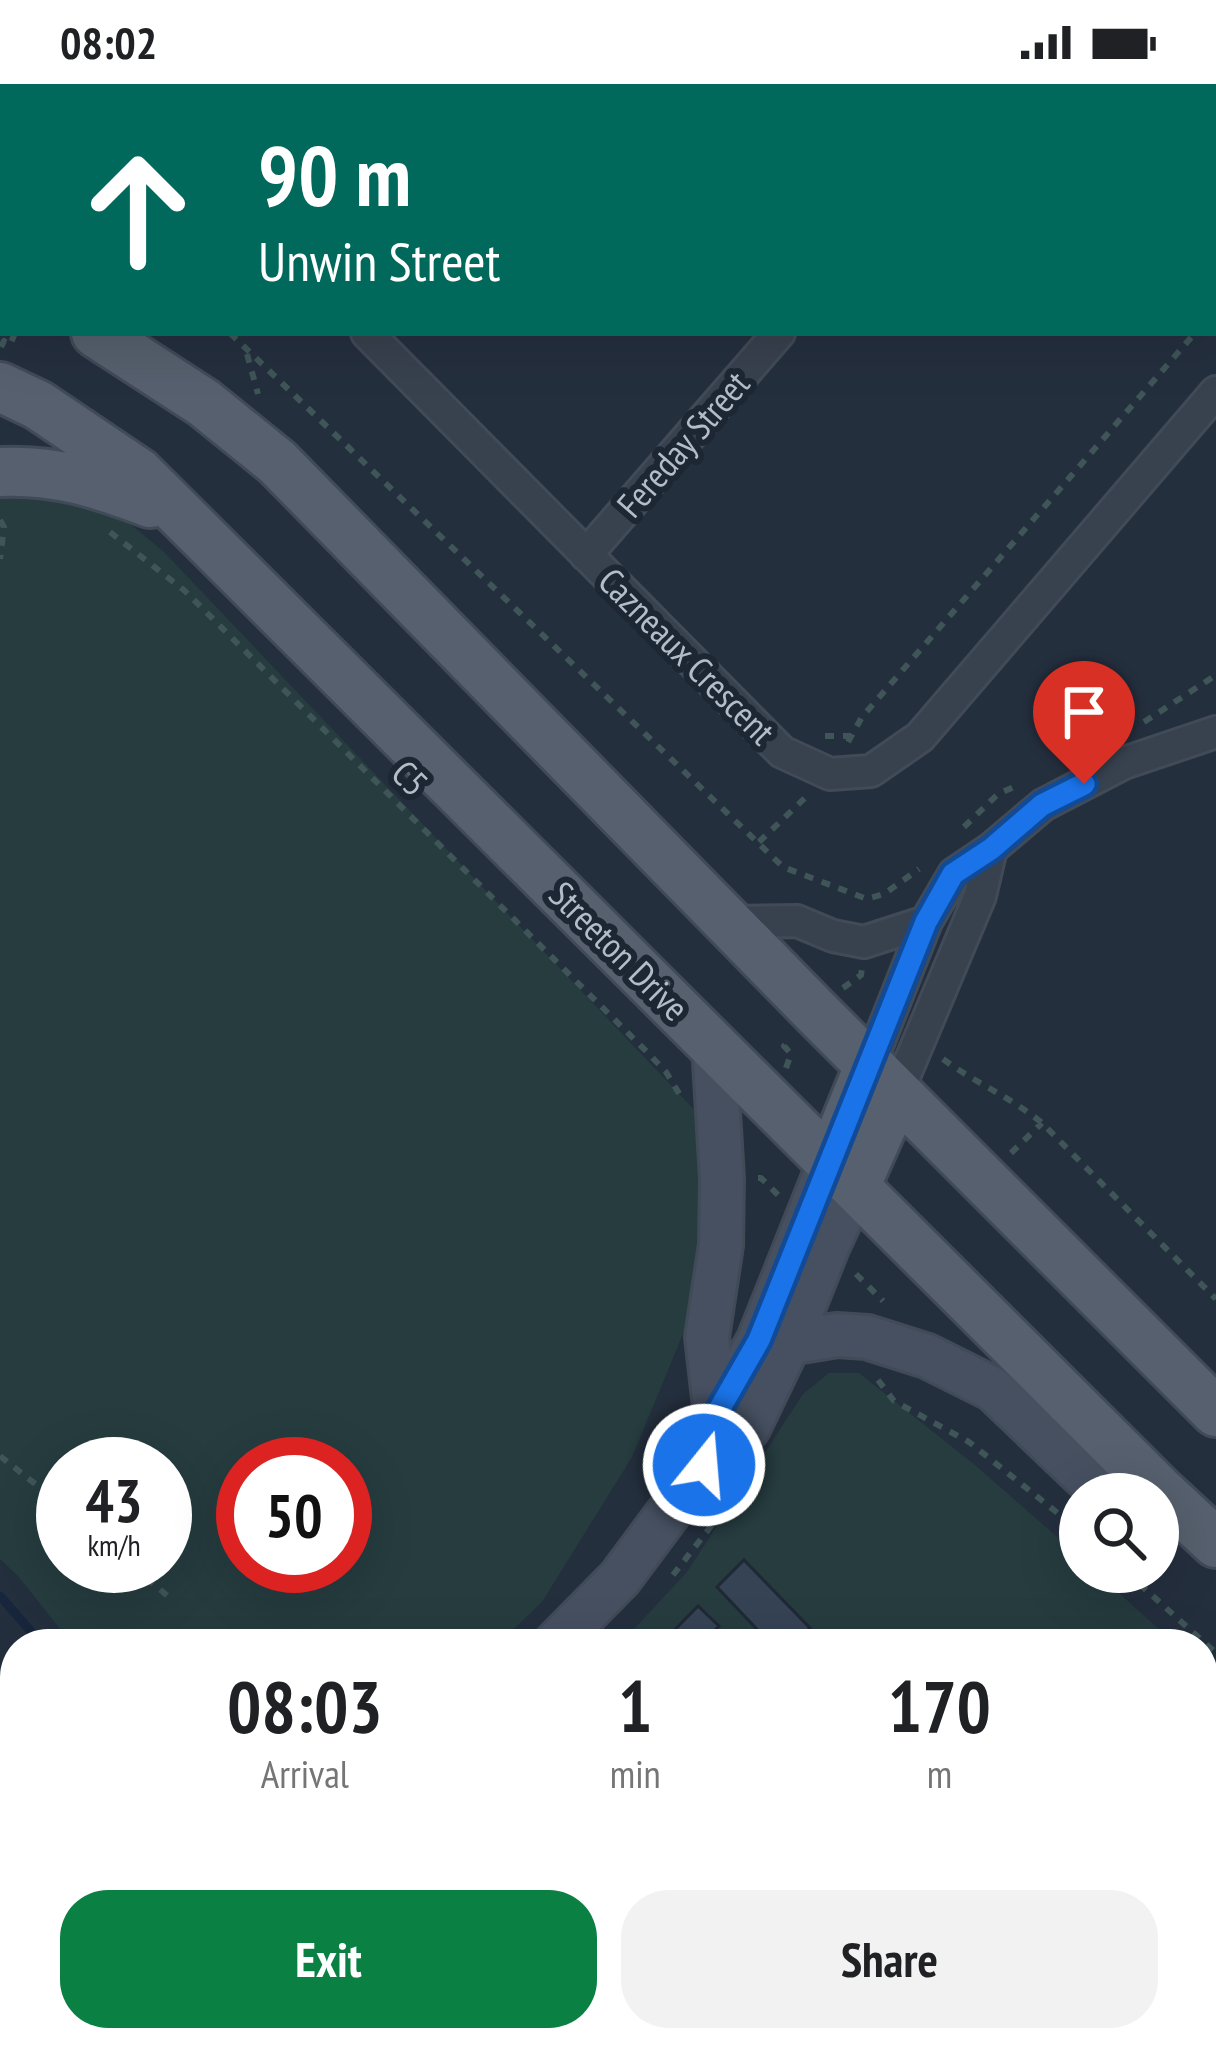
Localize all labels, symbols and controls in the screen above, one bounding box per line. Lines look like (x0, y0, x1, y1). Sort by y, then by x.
text: 08:02 (60, 13, 157, 71)
text: 90 m (258, 120, 411, 229)
icon: ahead (60, 132, 216, 288)
text: Unwin Street (258, 226, 500, 296)
street label: Fereday Street (606, 361, 759, 527)
street label: Cazneaux Crescent (589, 557, 786, 754)
pin (1033, 661, 1135, 784)
icon: arrive (1051, 679, 1117, 745)
street label: C5 (382, 749, 439, 806)
street label: Streeton Drive (540, 871, 699, 1030)
position arrow (641, 1402, 767, 1528)
speed limit sign: 50 (216, 1437, 372, 1593)
text: 43 (85, 1461, 143, 1539)
map controls (1059, 1473, 1179, 1593)
button: search (1059, 1473, 1179, 1593)
text: km/h (87, 1525, 141, 1564)
text: 08:03 (227, 1659, 383, 1752)
text: 1 (618, 1659, 652, 1752)
text: 170 (888, 1659, 991, 1752)
text: Arrival (261, 1748, 349, 1799)
text: min (610, 1748, 661, 1799)
text: m (927, 1748, 952, 1799)
button: Exit (60, 1890, 597, 2028)
button: Share (621, 1890, 1158, 2028)

